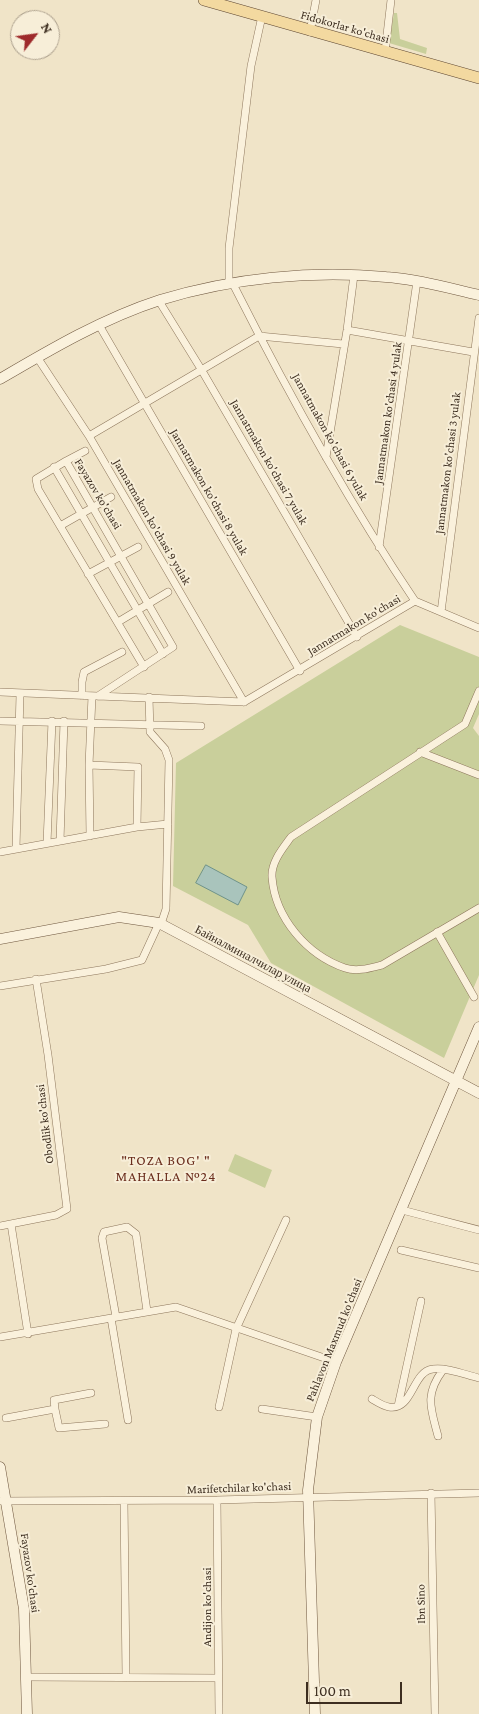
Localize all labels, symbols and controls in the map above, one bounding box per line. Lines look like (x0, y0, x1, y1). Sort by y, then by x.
street label: Fidokorlar ko'chasi (299, 7, 391, 47)
north arrow (10, 10, 60, 60)
text: N (38, 20, 56, 36)
street label: Jannatmakon ko'chasi 4 yulak (371, 341, 405, 485)
street label: Jannatmakon ko'chasi 6 yulak (289, 371, 371, 503)
street label: Jannatmakon ko'chasi 3 yulak (432, 391, 464, 535)
street label: Jannatmakon ko'chasi 7 yulak (227, 397, 311, 527)
street label: Jannatmakon ko'chasi 8 yulak (167, 426, 251, 558)
street label: Fayazov ko'chasi (71, 456, 125, 532)
street label: Jannatmakon ko'chasi 9 yulak (110, 456, 194, 588)
street label: Jannatmakon ko'chasi (305, 591, 403, 659)
street label: Байналминалчилар улица (192, 922, 314, 996)
street label: Obodlik ko'chasi (33, 1083, 57, 1165)
district label: "TOZA BOG' " MAHALLA №24 (114, 1153, 218, 1186)
street label: Pahlavon Maxmud ko'chasi (303, 1276, 365, 1404)
street label: Marifetchilar ko'chasi (187, 1479, 291, 1497)
street label: Fayazov ko'chasi (17, 1532, 43, 1614)
street label: Andijon ko'chasi (200, 1567, 214, 1647)
street label: Ibn Sino (413, 1584, 429, 1624)
scale bar (309, 1672, 405, 1704)
text: 100 m (314, 1683, 351, 1699)

